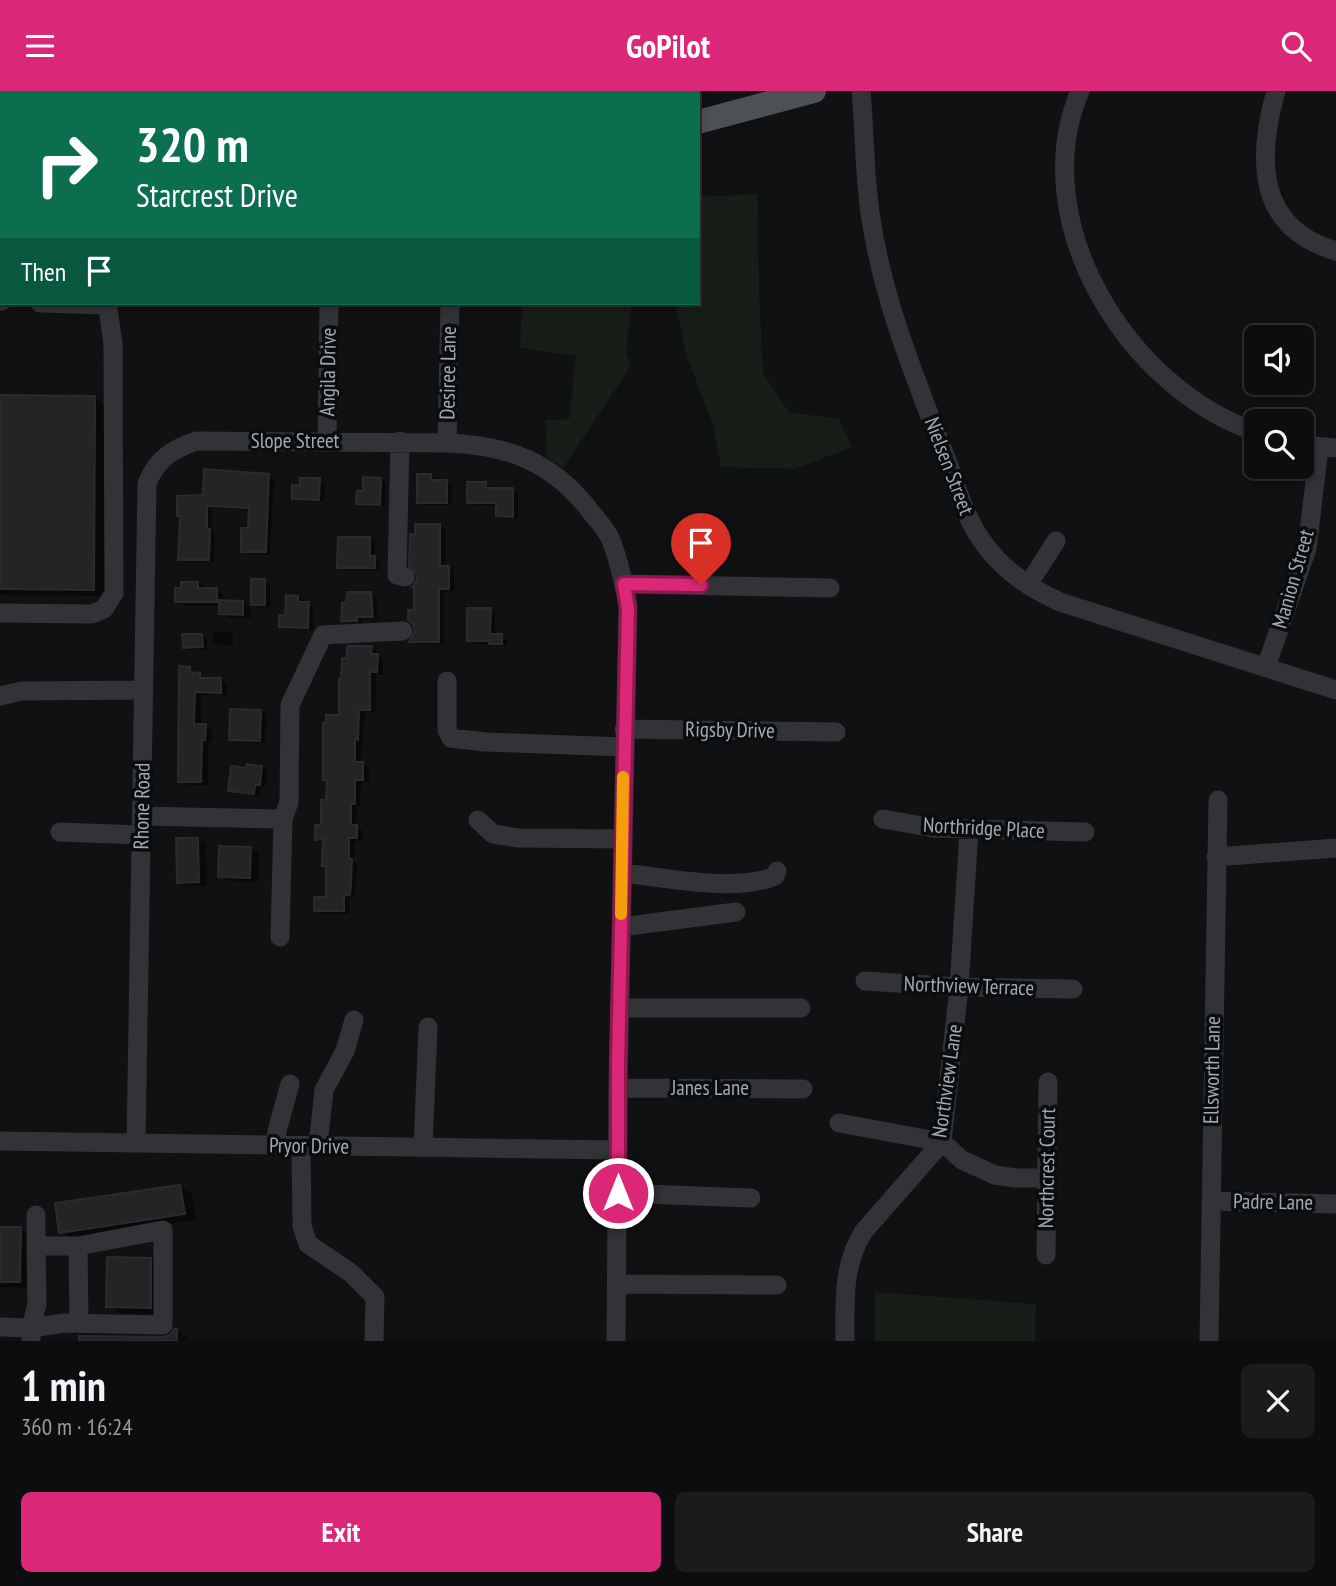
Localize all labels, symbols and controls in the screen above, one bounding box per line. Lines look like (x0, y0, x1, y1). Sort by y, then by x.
text: GoPilot (626, 25, 710, 67)
icon: menu (21, 27, 59, 65)
icon: search (1277, 27, 1315, 65)
text: 320 m (136, 112, 249, 176)
icon: right (21, 119, 112, 210)
text: Starcrest Drive (136, 174, 298, 216)
icon: arrive (80, 252, 118, 290)
text: Then (21, 255, 66, 288)
map controls (1244, 325, 1314, 479)
button: sound (1244, 325, 1314, 395)
street label: Desiree Lane (433, 326, 462, 420)
street label: Angila Drive (313, 327, 342, 417)
button: search (1244, 409, 1314, 479)
street label: Nielsen Street (919, 413, 980, 519)
street label: Slope Street (251, 427, 340, 454)
pin (671, 513, 731, 585)
icon: arrive (682, 524, 720, 562)
street label: Manion Street (1266, 526, 1320, 631)
street label: Rigsby Drive (685, 715, 775, 744)
street label: Rhone Road (127, 762, 156, 850)
street label: Northridge Place (922, 811, 1046, 844)
street label: Northview Terrace (903, 970, 1035, 1001)
street label: Ellsworth Lane (1197, 1016, 1226, 1124)
street label: Northview Lane (925, 1023, 968, 1139)
street label: Janes Lane (670, 1074, 749, 1101)
street label: Northcrest Court (1032, 1107, 1061, 1228)
street label: Pryor Drive (269, 1131, 349, 1160)
position arrow (581, 1156, 655, 1230)
street label: Padre Lane (1233, 1187, 1313, 1216)
text: 1 min (21, 1358, 106, 1413)
button: close (1241, 1364, 1315, 1438)
text: 360 m · 16:24 (21, 1412, 133, 1441)
button: Exit (21, 1492, 661, 1572)
button: Share (675, 1492, 1315, 1572)

